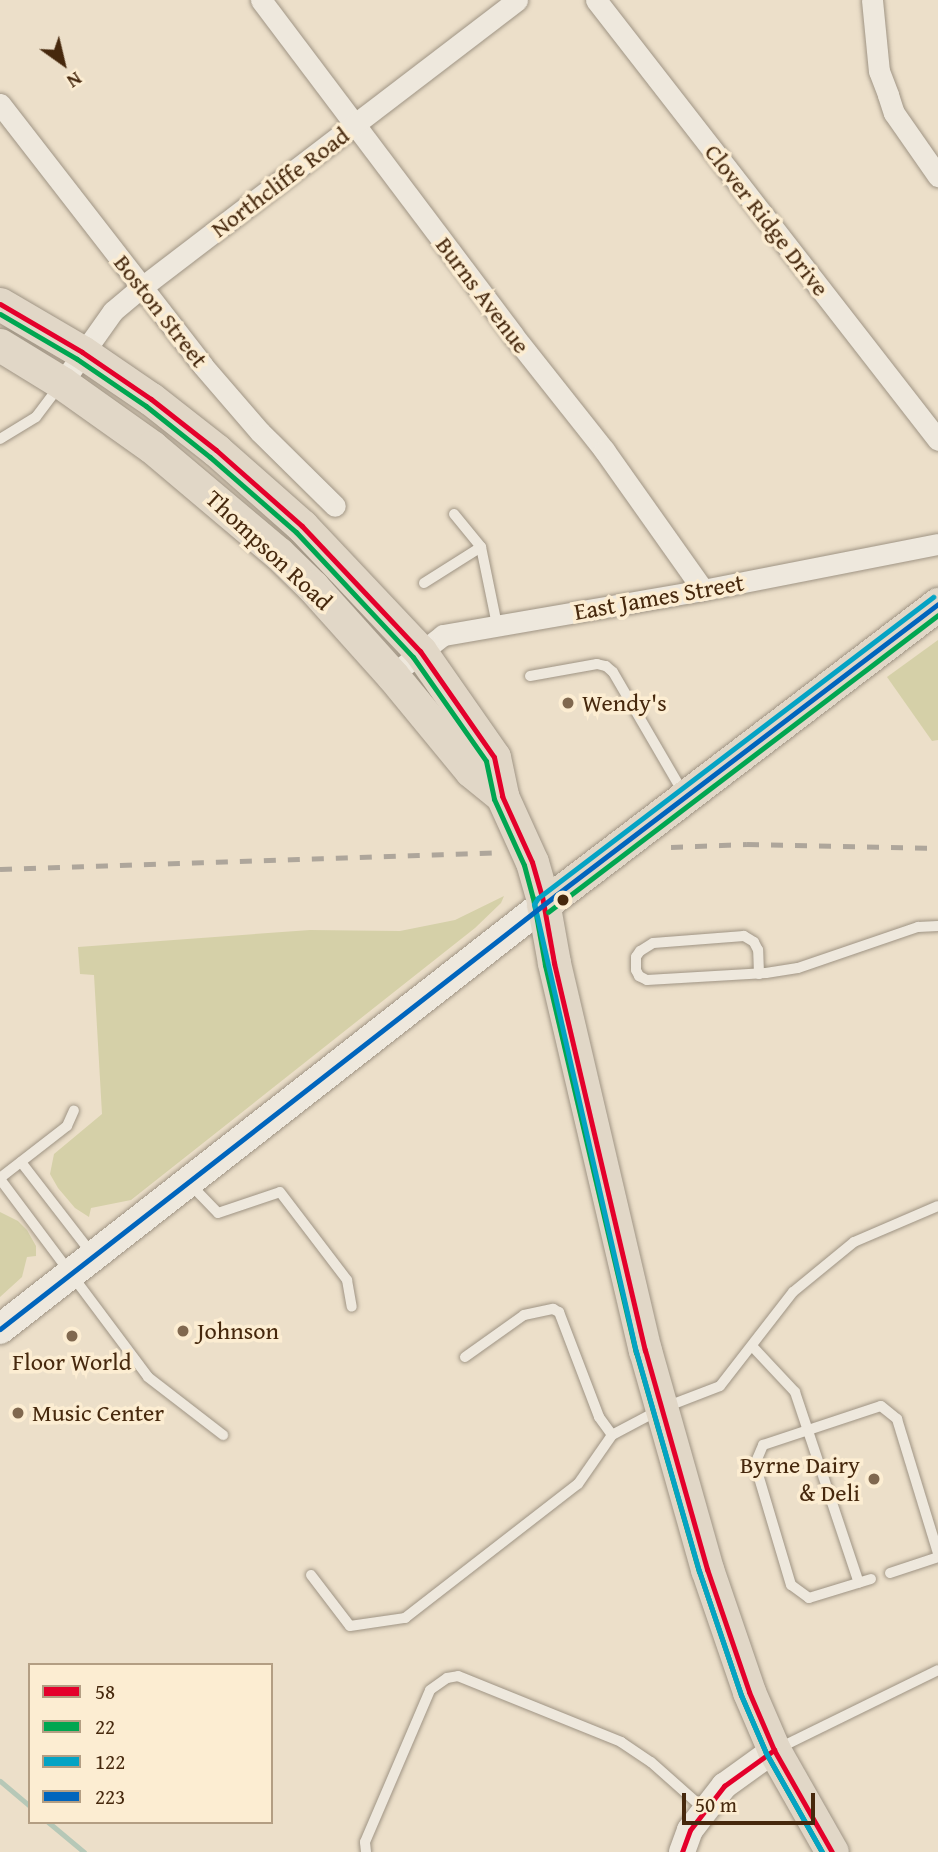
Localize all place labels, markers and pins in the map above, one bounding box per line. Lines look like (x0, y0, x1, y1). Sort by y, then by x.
place label: Wendy's (582, 689, 667, 717)
marker: Wendy's (560, 695, 576, 711)
unlabelled marker (556, 893, 570, 907)
place label: Johnson (197, 1317, 279, 1345)
marker: Johnson (175, 1323, 191, 1339)
marker: Floor World (64, 1328, 80, 1344)
place label: Floor World (12, 1348, 132, 1376)
place label: Music Center (32, 1399, 164, 1427)
marker: Music Center (10, 1405, 26, 1421)
place label: Byrne Dairy & Deli (740, 1451, 860, 1507)
marker: Byrne Dairy & Deli (866, 1471, 882, 1487)

